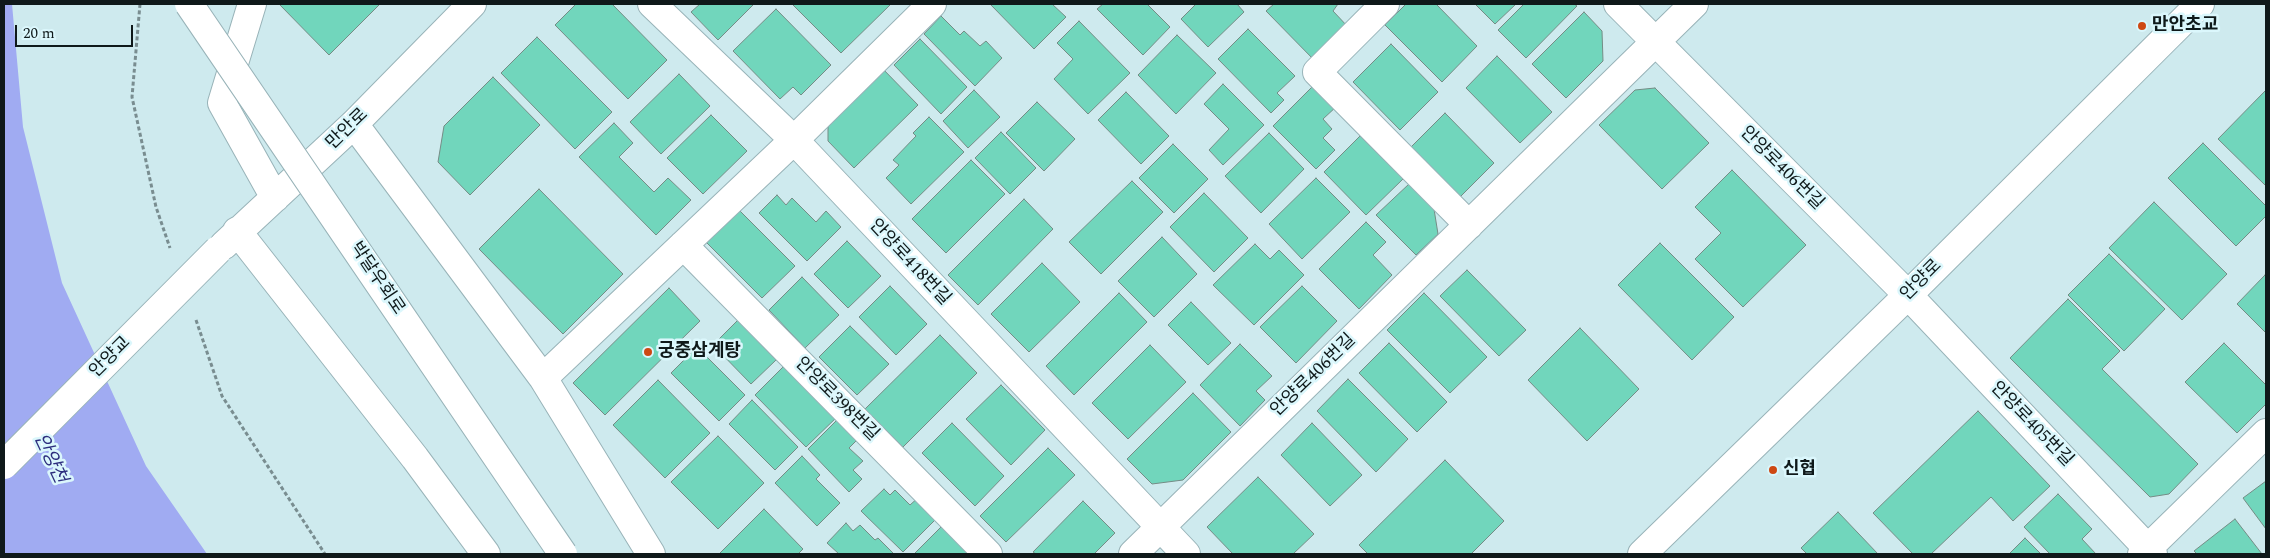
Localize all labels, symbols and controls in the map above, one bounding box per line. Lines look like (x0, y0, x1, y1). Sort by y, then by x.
scale bar (18, 15, 135, 47)
place label: 만안초교 (2152, 15, 2218, 37)
marker: 만안초교 (2136, 20, 2148, 32)
text: 20 m (23, 22, 55, 45)
street label: 만안로 (323, 105, 373, 155)
street label: 안양로406번길 (1735, 123, 1827, 215)
street label: 안양로418번길 (864, 215, 954, 311)
street label: 박달우회로 (344, 239, 408, 319)
street label: 안양로 (1897, 256, 1947, 306)
street label: 안양로406번길 (1267, 330, 1361, 422)
street label: 안양교 (86, 333, 136, 383)
place label: 궁중삼계탕 (658, 341, 741, 363)
marker: 궁중삼계탕 (642, 346, 654, 358)
street label: 안양로398번길 (790, 354, 882, 446)
street label: 안양로405번길 (1985, 378, 2077, 472)
water label: 안양천 (28, 430, 70, 488)
place label: 신협 (1783, 459, 1816, 481)
marker: 신협 (1767, 464, 1779, 476)

